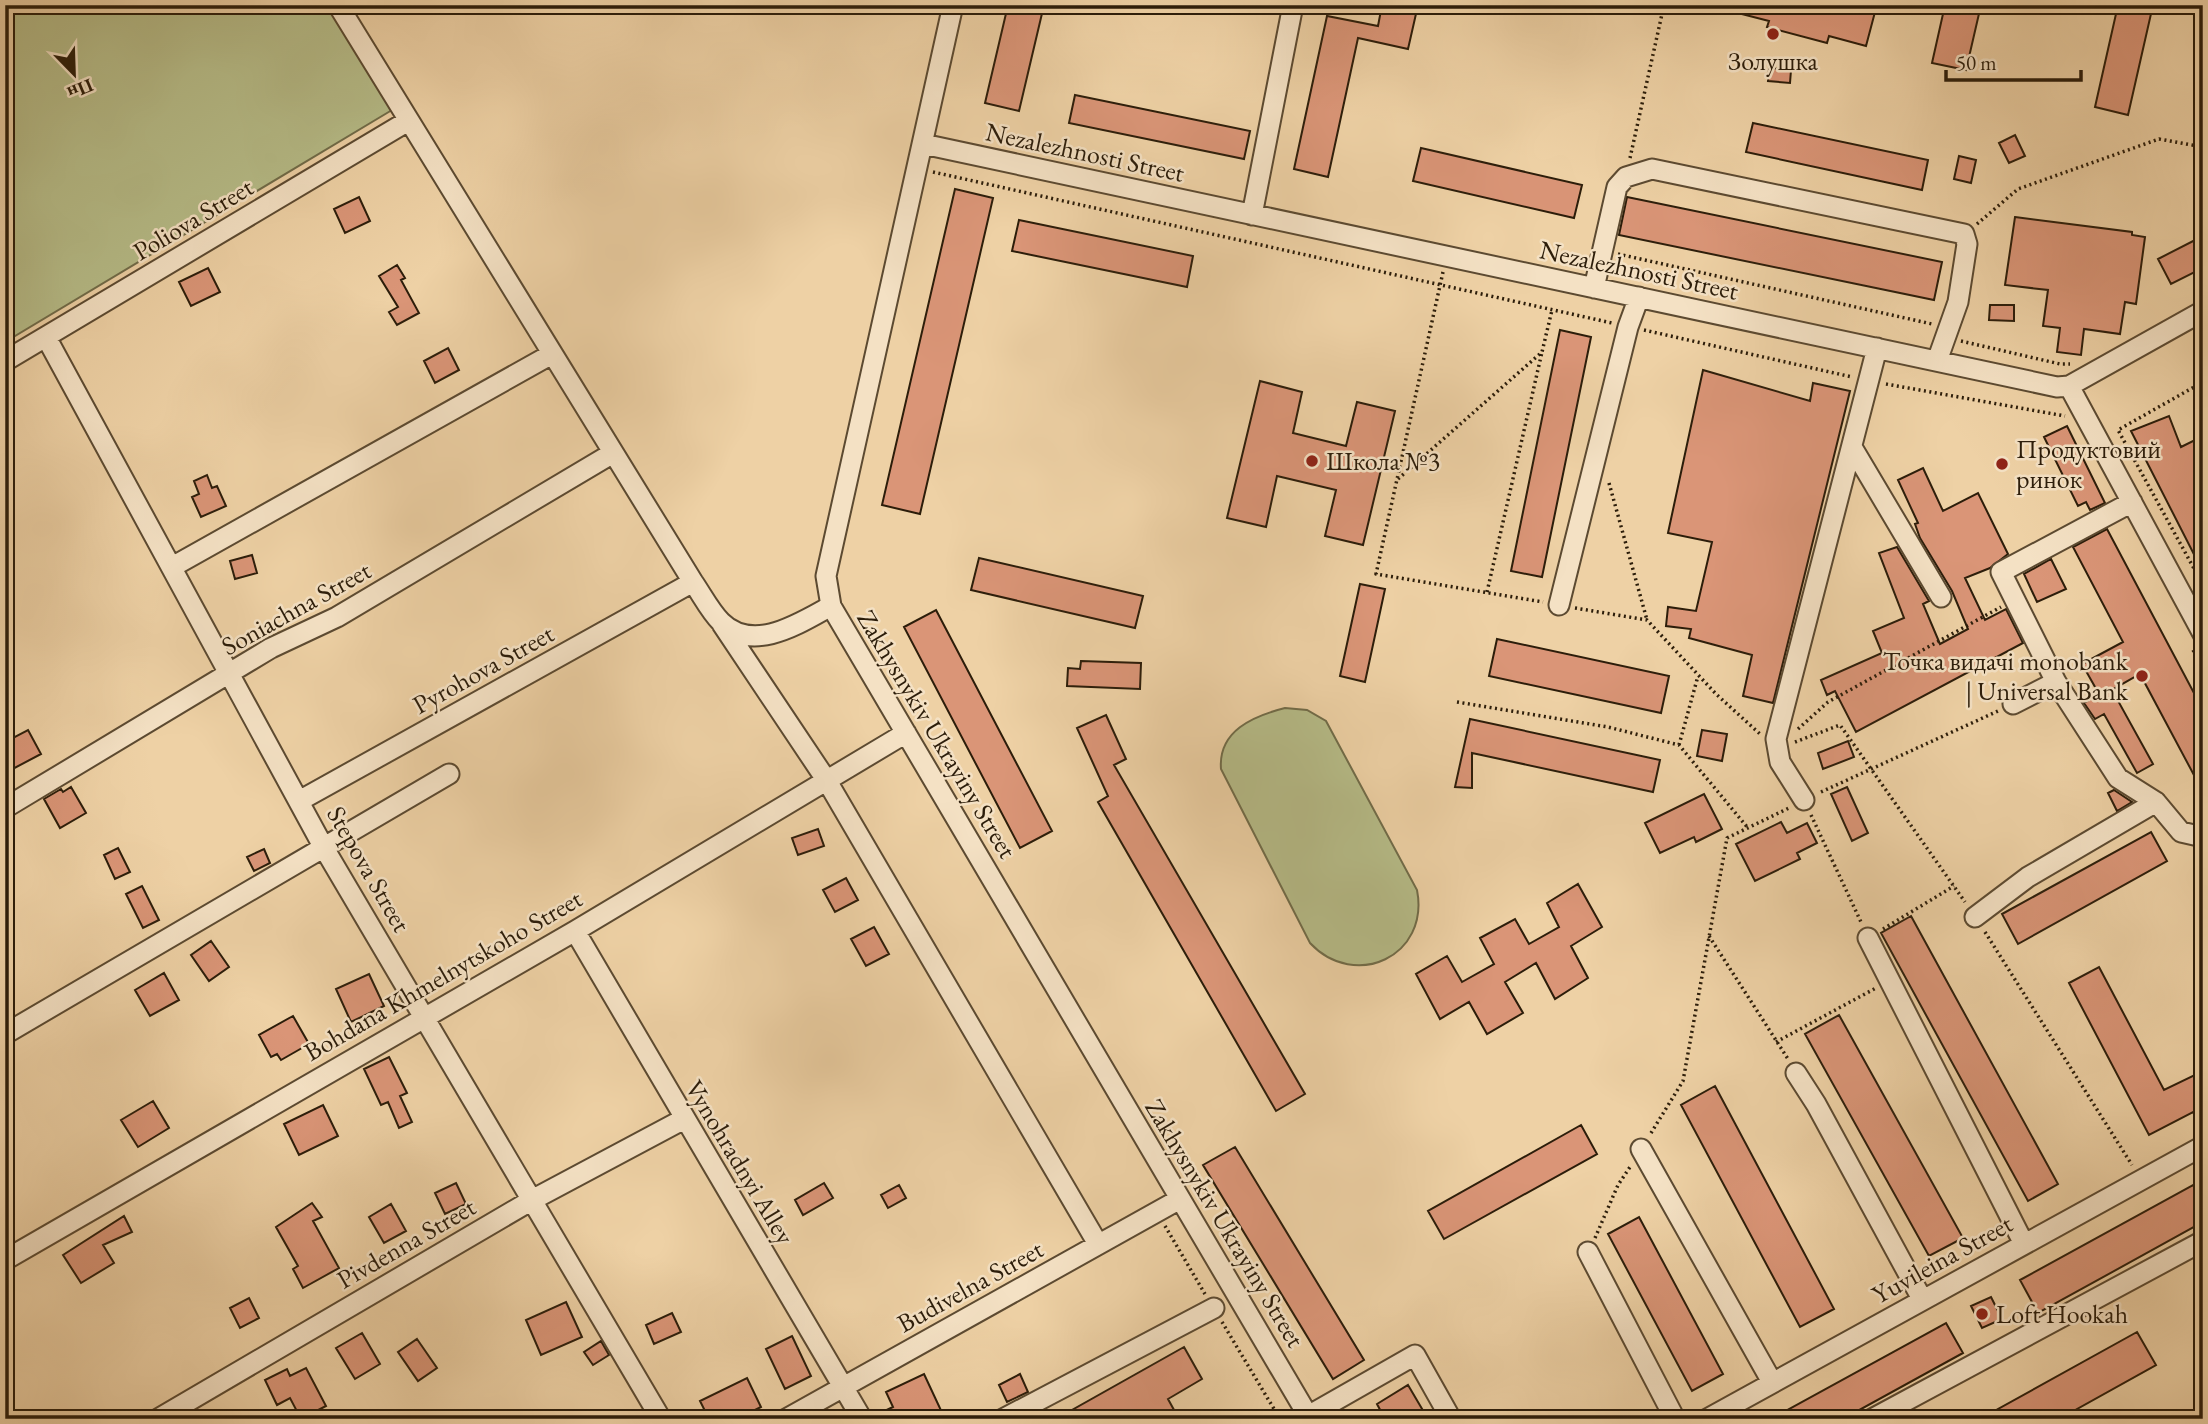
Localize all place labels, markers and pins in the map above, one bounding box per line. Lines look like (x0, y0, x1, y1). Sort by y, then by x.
marker: Золушка (1765, 26, 1781, 42)
place label: Золушка (1728, 44, 1819, 78)
place label: Продуктовий ринок (2016, 432, 2161, 496)
place label: Школа №3 (1326, 444, 1440, 478)
marker: Школа №3 (1304, 453, 1320, 469)
marker: Продуктовий ринок (1994, 456, 2010, 472)
place label: Точка видачі monobank | Universal Bank (1883, 644, 2129, 708)
marker: Точка видачі monobank | Universal Bank (2134, 668, 2150, 684)
place label: Loft Hookah (1996, 1297, 2128, 1331)
marker: Loft Hookah (1974, 1306, 1990, 1322)

